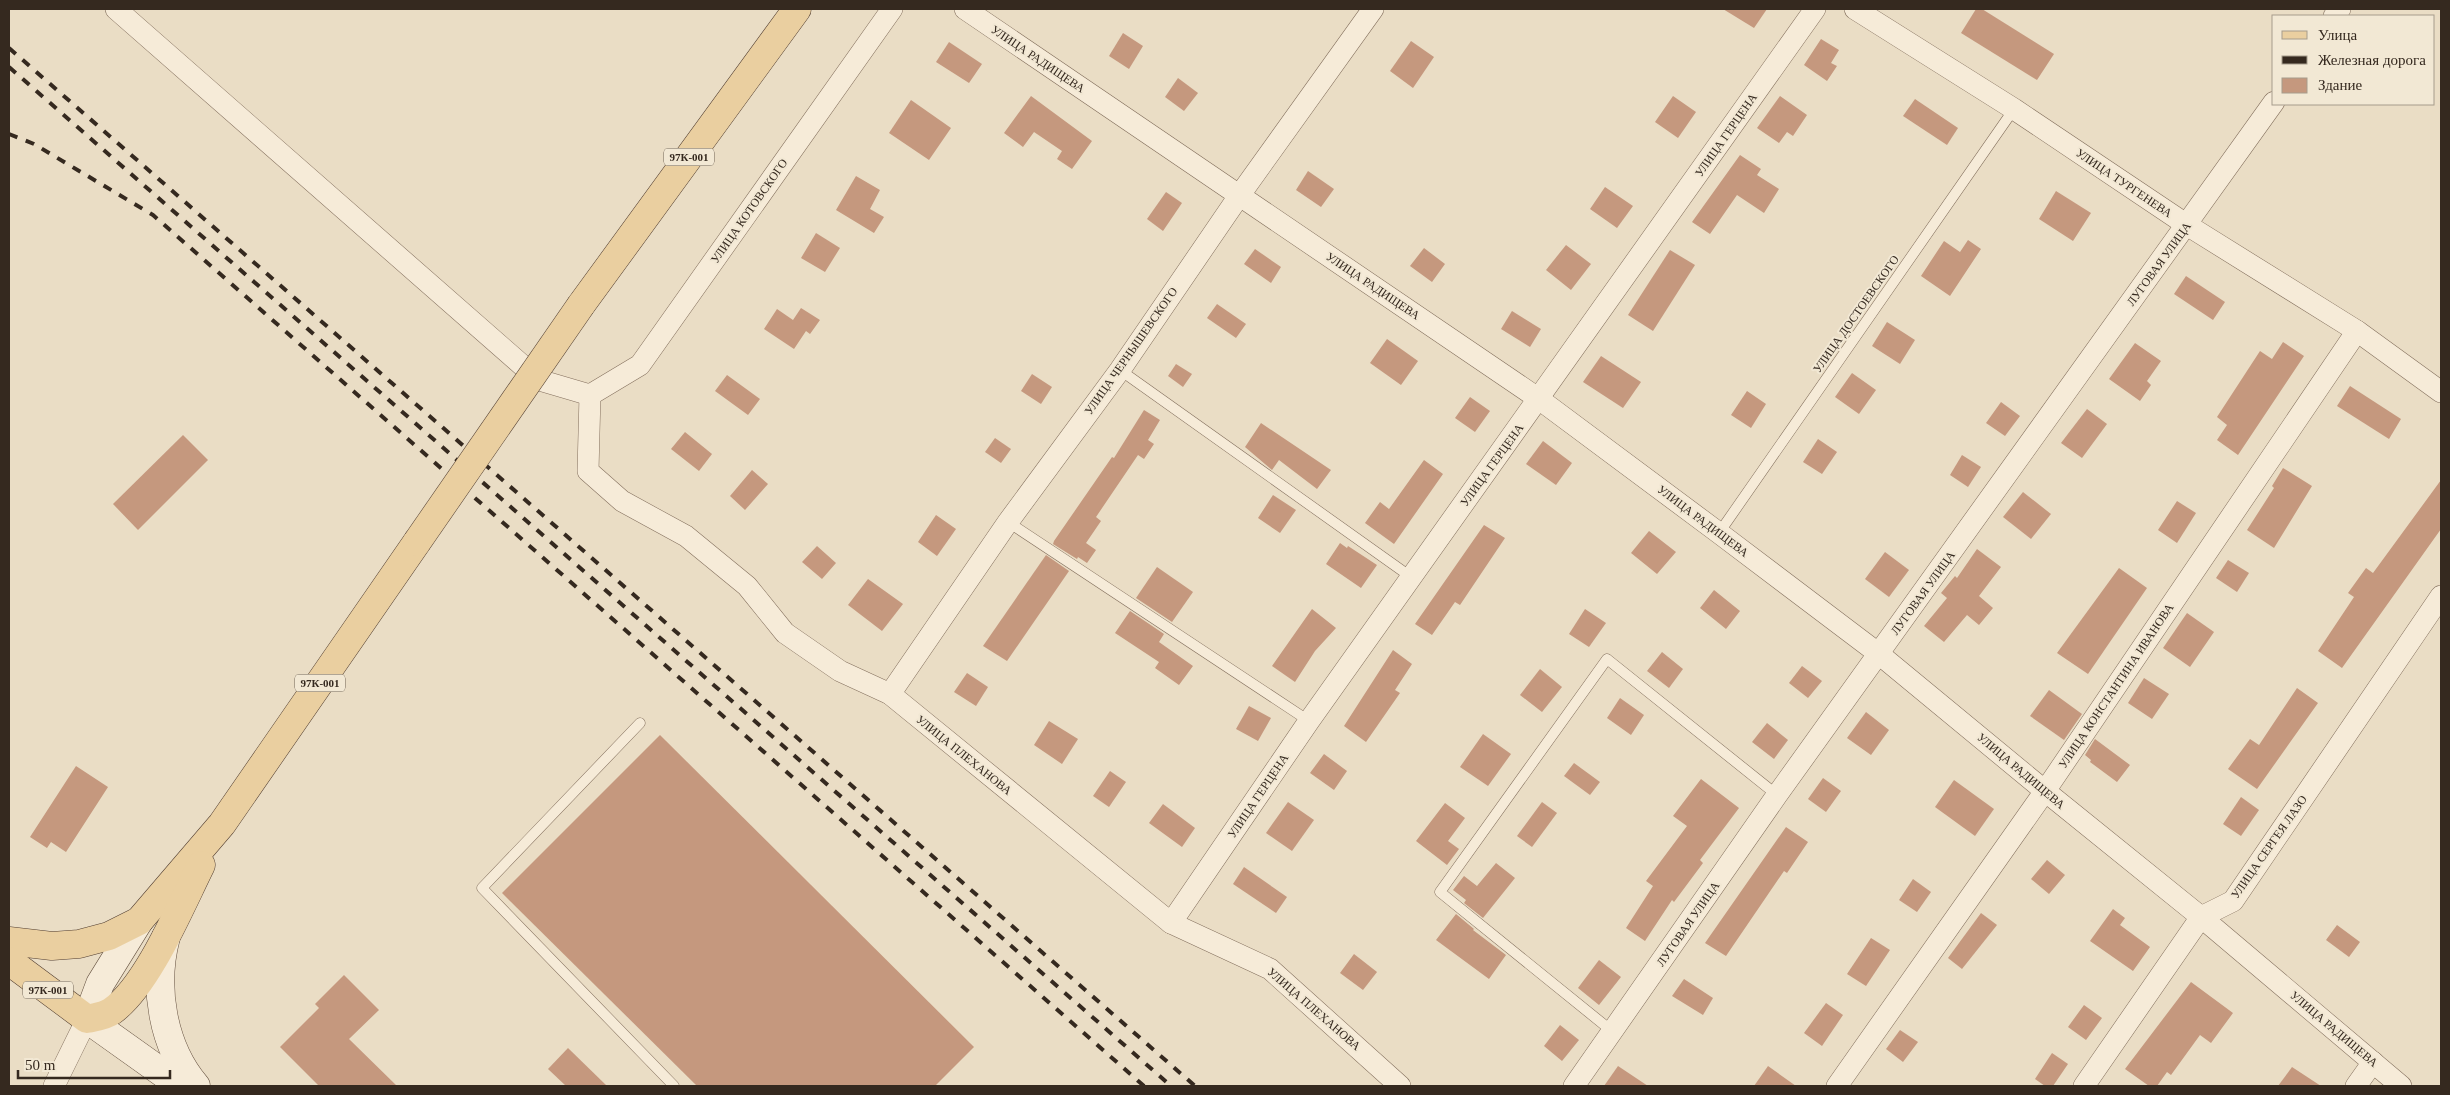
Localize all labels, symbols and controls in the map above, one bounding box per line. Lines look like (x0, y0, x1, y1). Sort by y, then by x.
legend (2272, 15, 2435, 105)
street label: УЛИЦА РАДИЩЕВА (988, 22, 1088, 96)
text: Улица (2318, 27, 2357, 43)
text: Железная дорога (2318, 52, 2426, 68)
text: Здание (2318, 77, 2362, 93)
street label: УЛИЦА ГЕРЦЕНА (1692, 90, 1760, 179)
street label: УЛИЦА ТУРГЕНЕВА (2073, 146, 2175, 221)
road number: 97К-001 (664, 148, 714, 166)
street label: УЛИЦА КОТОВСКОГО (708, 156, 791, 266)
street label: ЛУГОВАЯ УЛИЦА (2124, 219, 2194, 309)
street label: УЛИЦА РАДИЩЕВА (1323, 249, 1423, 323)
street label: УЛИЦА ДОСТОЕВСКОГО (1810, 252, 1902, 375)
street label: УЛИЦА ЧЕРНЫШЕВСКОГО (1082, 284, 1181, 417)
street label: УЛИЦА ГЕРЦЕНА (1457, 421, 1527, 509)
street label: УЛИЦА РАДИЩЕВА (1655, 482, 1752, 560)
street label: ЛУГОВАЯ УЛИЦА (1888, 548, 1958, 638)
street label: УЛИЦА КОНСТАНТИНА ИВАНОВА (2056, 601, 2177, 771)
road number: 97К-001 (295, 674, 345, 691)
street label: УЛИЦА ПЛЕХАНОВА (913, 712, 1015, 798)
street label: УЛИЦА РАДИЩЕВА (1974, 730, 2068, 812)
street label: УЛИЦА ГЕРЦЕНА (1225, 751, 1292, 841)
street label: УЛИЦА СЕРГЕЯ ЛАЗО (2228, 792, 2310, 901)
street label: ЛУГОВАЯ УЛИЦА (1654, 879, 1723, 969)
street label: УЛИЦА ПЛЕХАНОВА (1265, 965, 1364, 1054)
road number: 97К-001 (23, 982, 73, 998)
street label: УЛИЦА РАДИЩЕВА (2287, 988, 2381, 1070)
scale bar (18, 1048, 170, 1080)
text: 50 m (25, 1057, 56, 1073)

